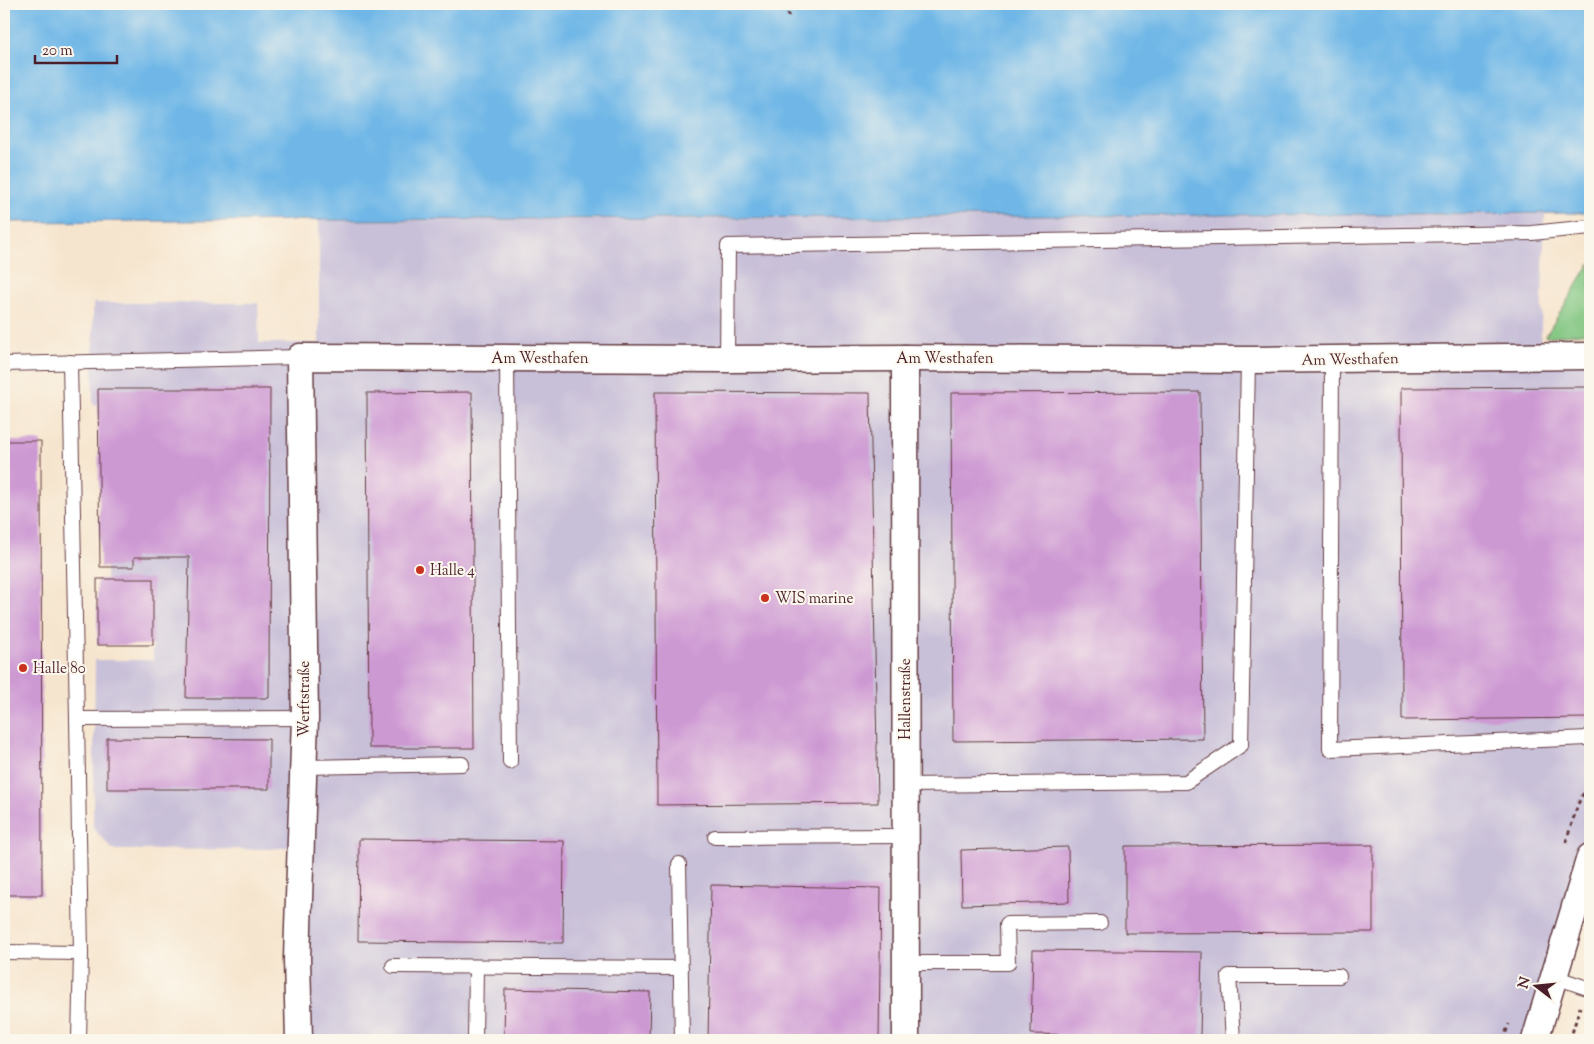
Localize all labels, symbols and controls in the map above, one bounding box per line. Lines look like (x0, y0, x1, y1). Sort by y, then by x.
scale bar (35, 32, 118, 64)
text: 20 m (42, 41, 73, 62)
street label: Am Westhafen (491, 349, 589, 370)
street label: Am Westhafen (896, 349, 994, 370)
street label: Am Westhafen (1301, 349, 1399, 372)
place label: Halle 4 (430, 561, 475, 582)
marker: Halle 4 (414, 564, 426, 576)
place label: WIS marine (775, 589, 853, 610)
marker: WIS marine (759, 592, 771, 604)
street label: Hallenstraße (896, 658, 917, 740)
place label: Halle 80 (33, 659, 86, 680)
street label: Werftstraße (295, 661, 316, 737)
marker: Halle 80 (17, 662, 29, 674)
north arrow (1512, 962, 1562, 1012)
text: N (1514, 975, 1537, 991)

